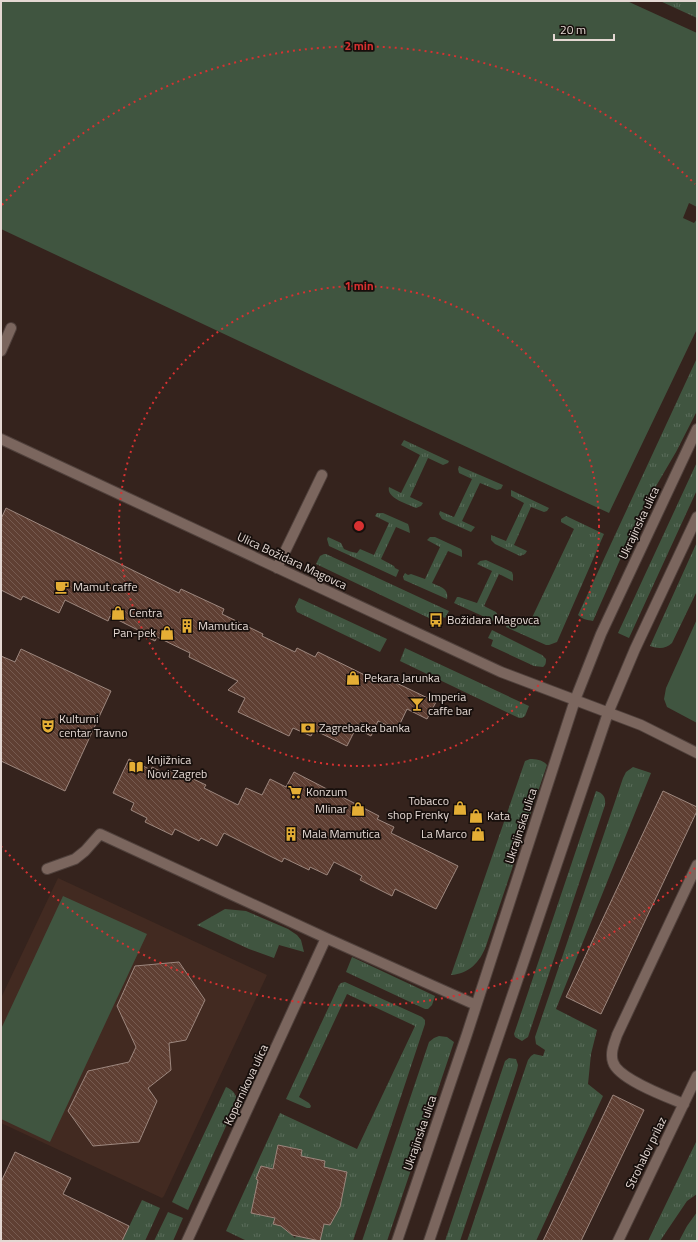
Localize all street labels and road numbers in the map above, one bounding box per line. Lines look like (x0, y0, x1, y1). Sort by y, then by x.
street label: Ukrajinska ulica (613, 483, 664, 562)
street label: Ulica Božidara Magovca (234, 527, 350, 594)
street label: Ukrajinska ulica (499, 786, 542, 866)
street label: Kopernikova ulica (218, 1041, 273, 1129)
street label: Ukrajinska ulica (398, 1093, 441, 1173)
street label: Strohalov prilaz (620, 1113, 671, 1192)

